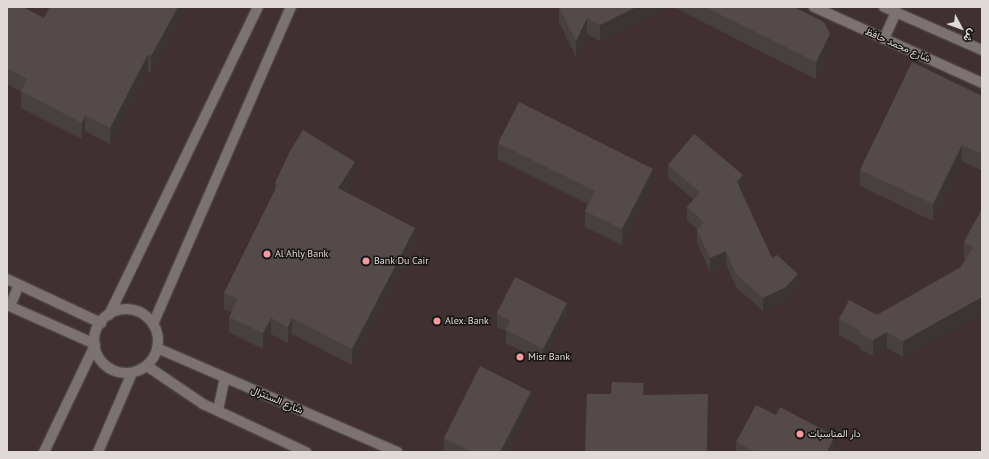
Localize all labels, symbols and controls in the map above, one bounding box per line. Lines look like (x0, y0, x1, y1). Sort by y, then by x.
north arrow (941, 8, 981, 48)
street label: شارع محمد حافظ (864, 25, 932, 65)
text: ش (960, 26, 980, 45)
place label: Al Ahly Bank (275, 248, 329, 260)
marker: Al Ahly Bank (262, 249, 272, 259)
place label: Bank Du Cair (374, 255, 429, 267)
marker: Bank Du Cair (361, 256, 371, 266)
place label: Alex. Bank (445, 315, 490, 327)
marker: Alex. Bank (432, 316, 442, 326)
place label: Misr Bank (528, 351, 570, 363)
marker: Misr Bank (515, 352, 525, 362)
street label: شارع السنترال (249, 384, 305, 416)
place label: دار المناسبات (808, 428, 861, 440)
marker: دار المناسبات (795, 429, 805, 439)

